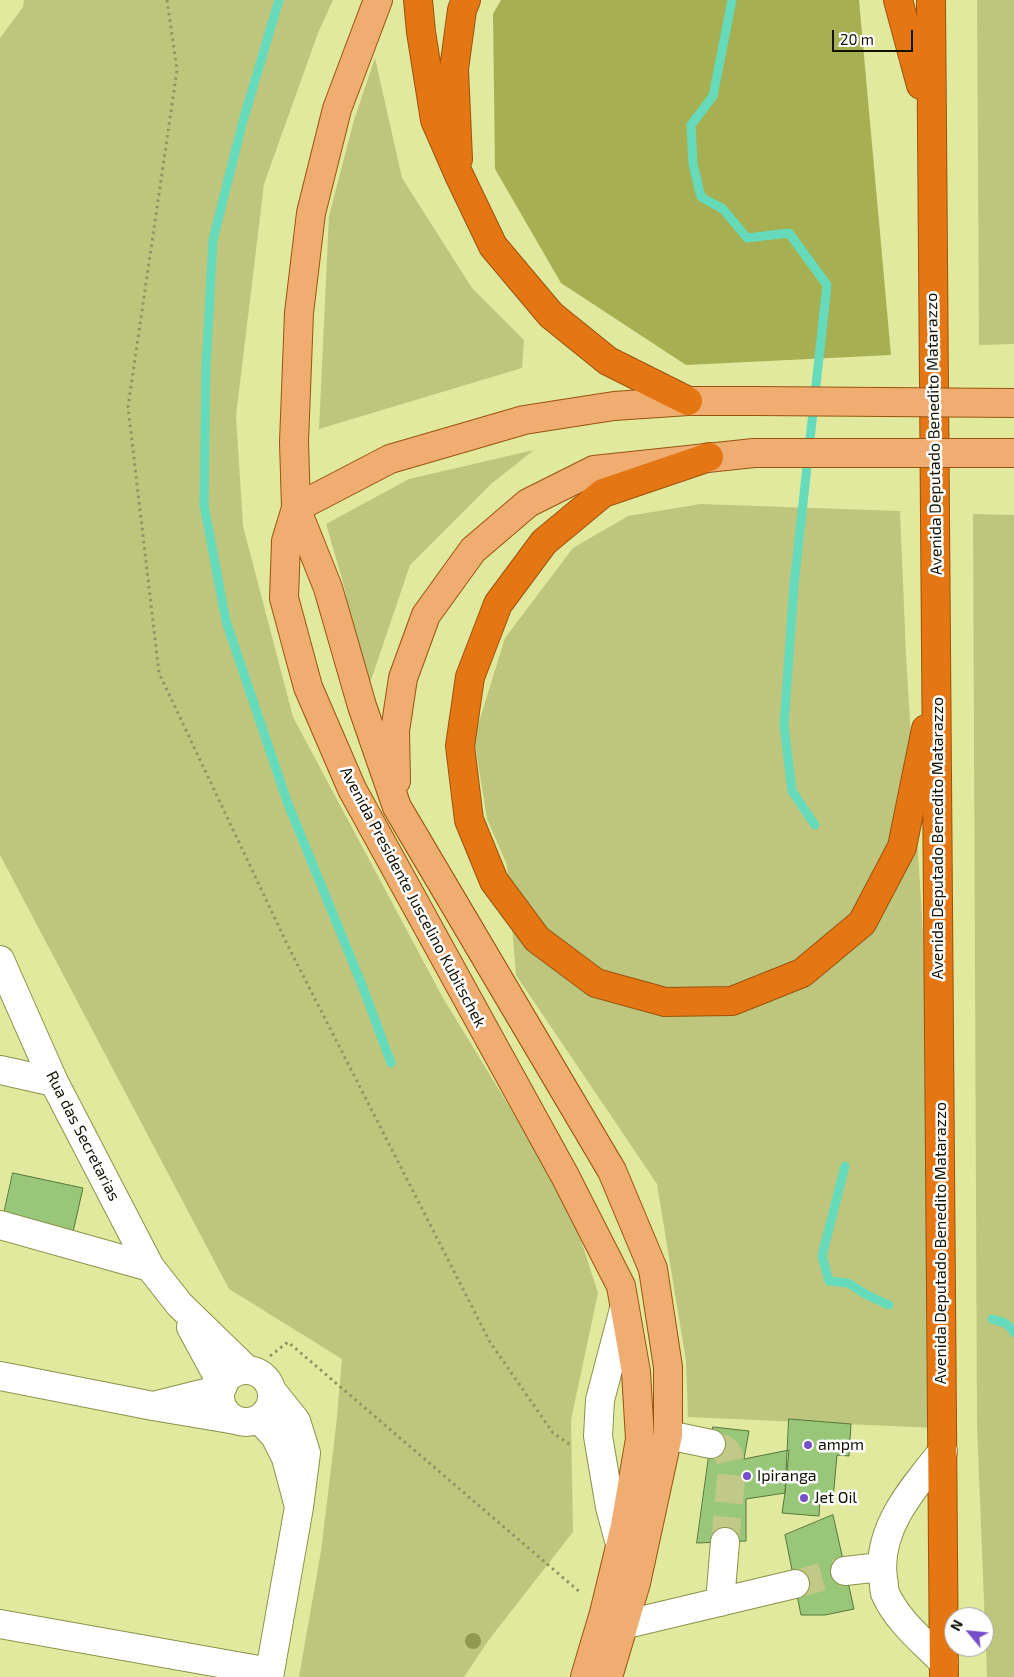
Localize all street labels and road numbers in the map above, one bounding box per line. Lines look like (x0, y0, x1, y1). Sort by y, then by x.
street label: Avenida Deputado Benedito Matarazzo (922, 293, 946, 575)
street label: Avenida Deputado Benedito Matarazzo (928, 697, 948, 979)
street label: Avenida Presidente Juscelino Kubitschek (336, 763, 490, 1031)
street label: Rua das Secretarias (42, 1068, 124, 1204)
street label: Avenida Deputado Benedito Matarazzo (931, 1102, 951, 1384)

